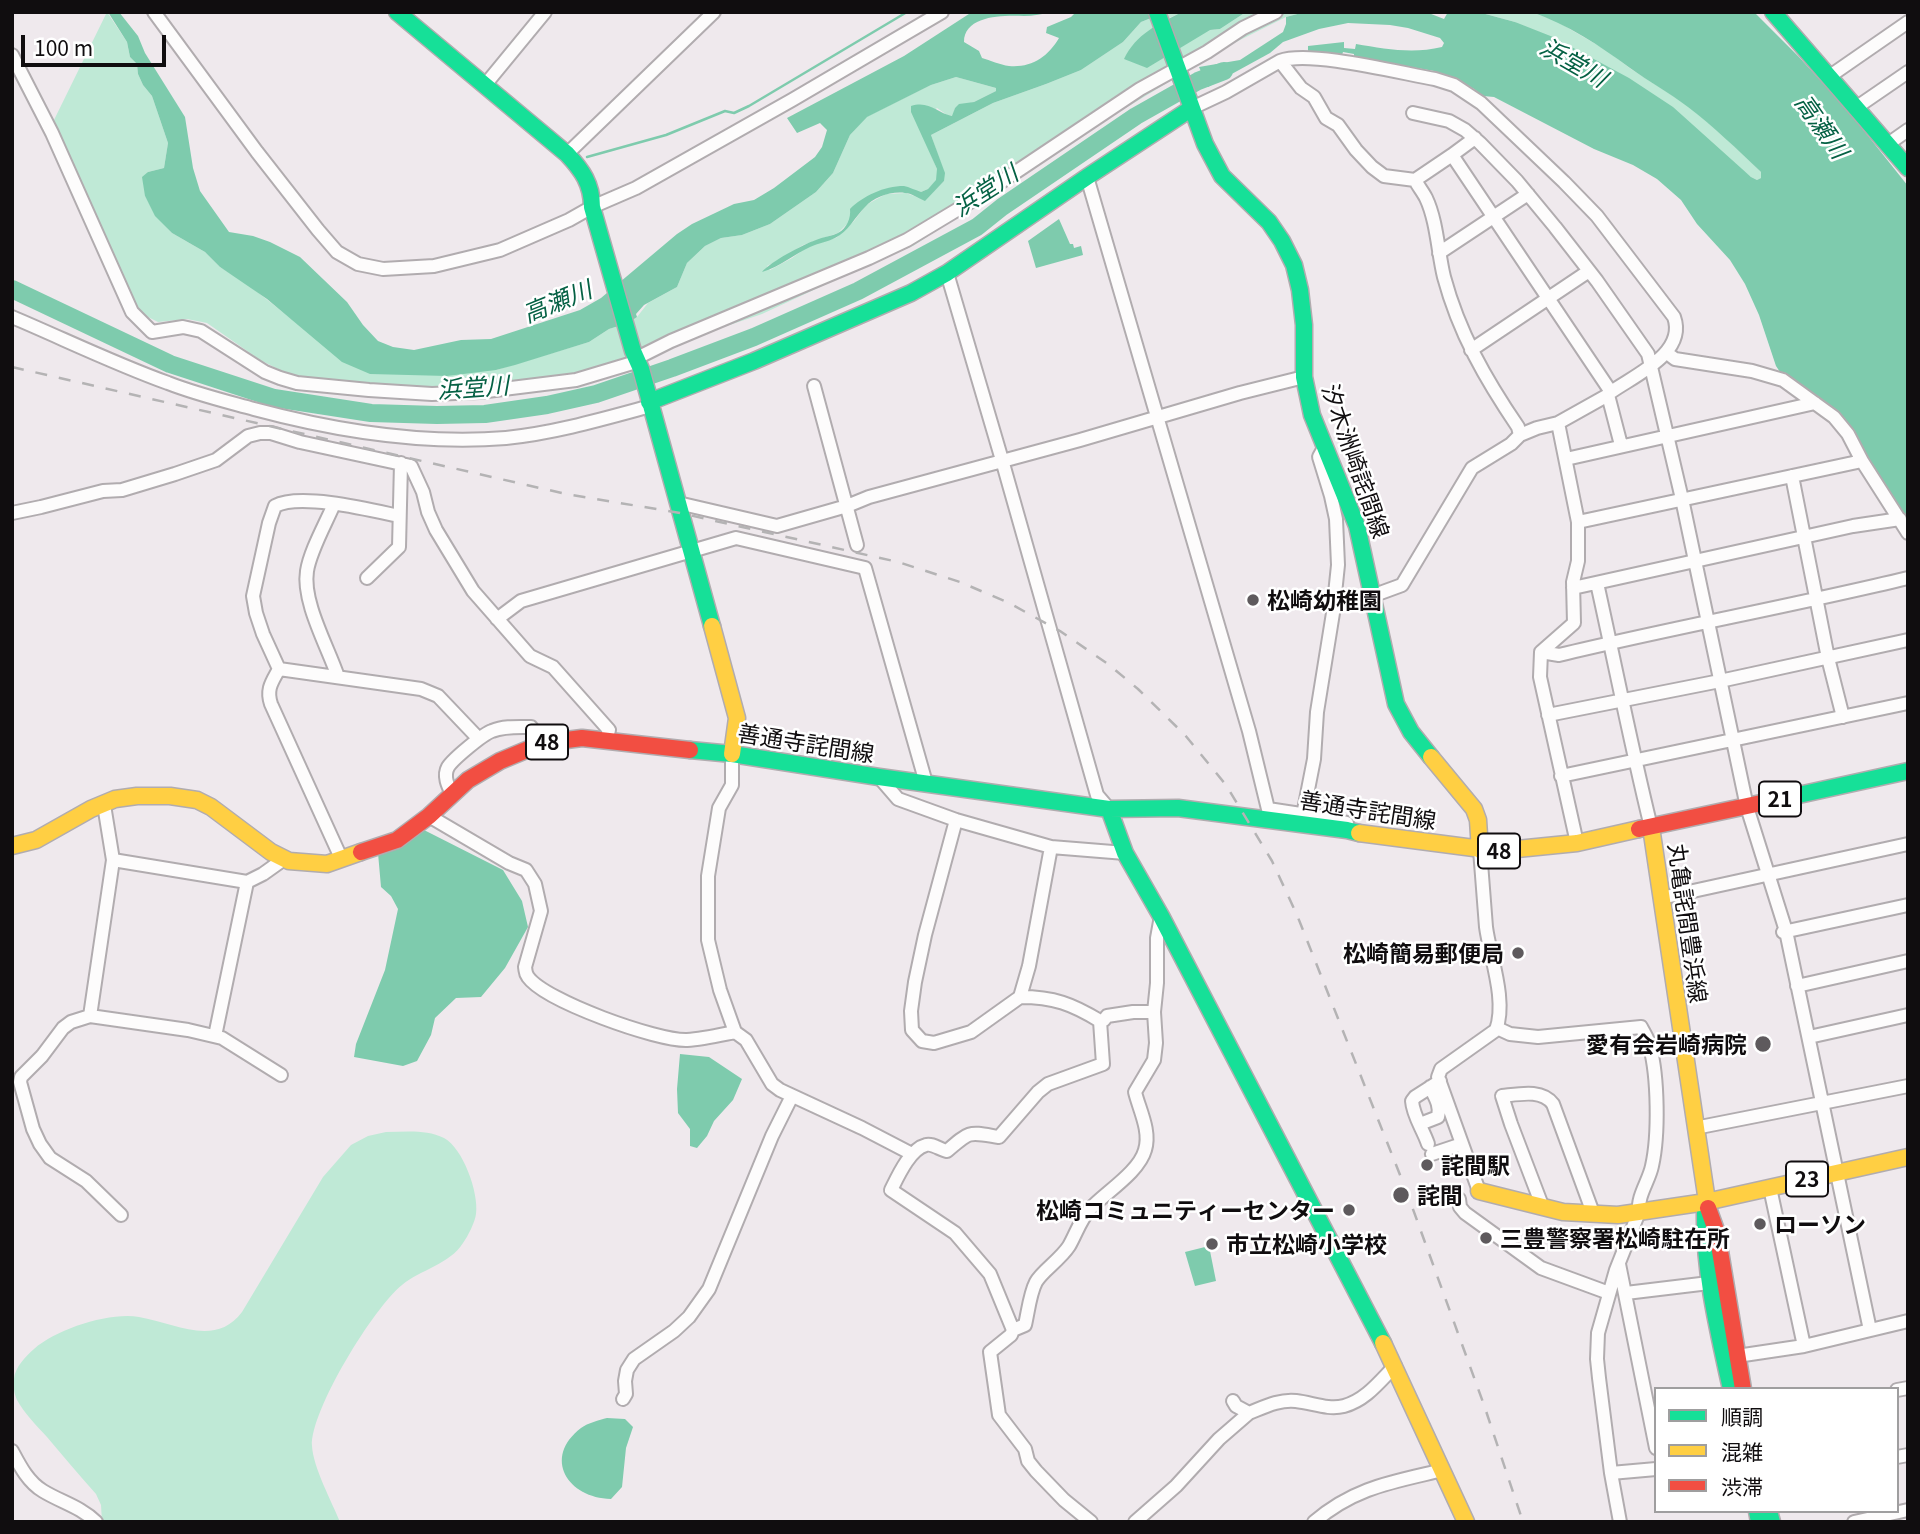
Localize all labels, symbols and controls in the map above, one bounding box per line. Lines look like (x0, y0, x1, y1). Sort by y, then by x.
scale bar (24, 21, 170, 65)
text: 100 m (34, 32, 93, 62)
water label: 浜堂川 (1536, 32, 1612, 92)
water label: 高瀬川 (1790, 88, 1854, 164)
water label: 浜堂川 (947, 158, 1023, 222)
water label: 高瀬川 (518, 274, 596, 328)
water label: 浜堂川 (436, 370, 510, 404)
street label: 汐木洲崎詫間線 (1317, 380, 1395, 542)
place label: 松崎幼稚園 (1267, 586, 1382, 614)
marker: 松崎幼稚園 (1245, 592, 1261, 608)
street label: 善通寺詫間線 (736, 719, 876, 767)
road number: 48 (526, 724, 568, 760)
road number: 21 (1759, 782, 1801, 816)
street label: 善通寺詫間線 (1298, 786, 1438, 834)
road number: 48 (1478, 834, 1520, 868)
street label: 丸亀詫間豊浜線 (1663, 841, 1713, 1005)
place label: 松崎簡易郵便局 (1343, 939, 1504, 967)
marker: 松崎簡易郵便局 (1510, 945, 1526, 961)
place label: 愛有会岩崎病院 (1586, 1030, 1747, 1058)
marker: 愛有会岩崎病院 (1753, 1034, 1773, 1054)
place label: 詫間駅 (1441, 1151, 1510, 1179)
marker: 詫間駅 (1419, 1157, 1435, 1173)
road number: 23 (1786, 1162, 1828, 1196)
place label: 詫間 (1417, 1181, 1463, 1209)
marker: 詫間 (1391, 1185, 1411, 1205)
place label: 松崎コミュニティーセンター (1036, 1196, 1335, 1224)
marker: 松崎コミュニティーセンター (1341, 1202, 1357, 1218)
place label: ローソン (1774, 1210, 1866, 1238)
marker: ローソン (1752, 1216, 1768, 1232)
place label: 三豊警察署松崎駐在所 (1500, 1224, 1730, 1252)
place label: 市立松崎小学校 (1226, 1230, 1387, 1258)
marker: 三豊警察署松崎駐在所 (1478, 1230, 1494, 1246)
marker: 市立松崎小学校 (1204, 1236, 1220, 1252)
legend (1654, 1387, 1899, 1513)
text: 順調 (1721, 1401, 1763, 1431)
text: 混雑 (1721, 1436, 1763, 1466)
text: 渋滞 (1721, 1471, 1763, 1501)

